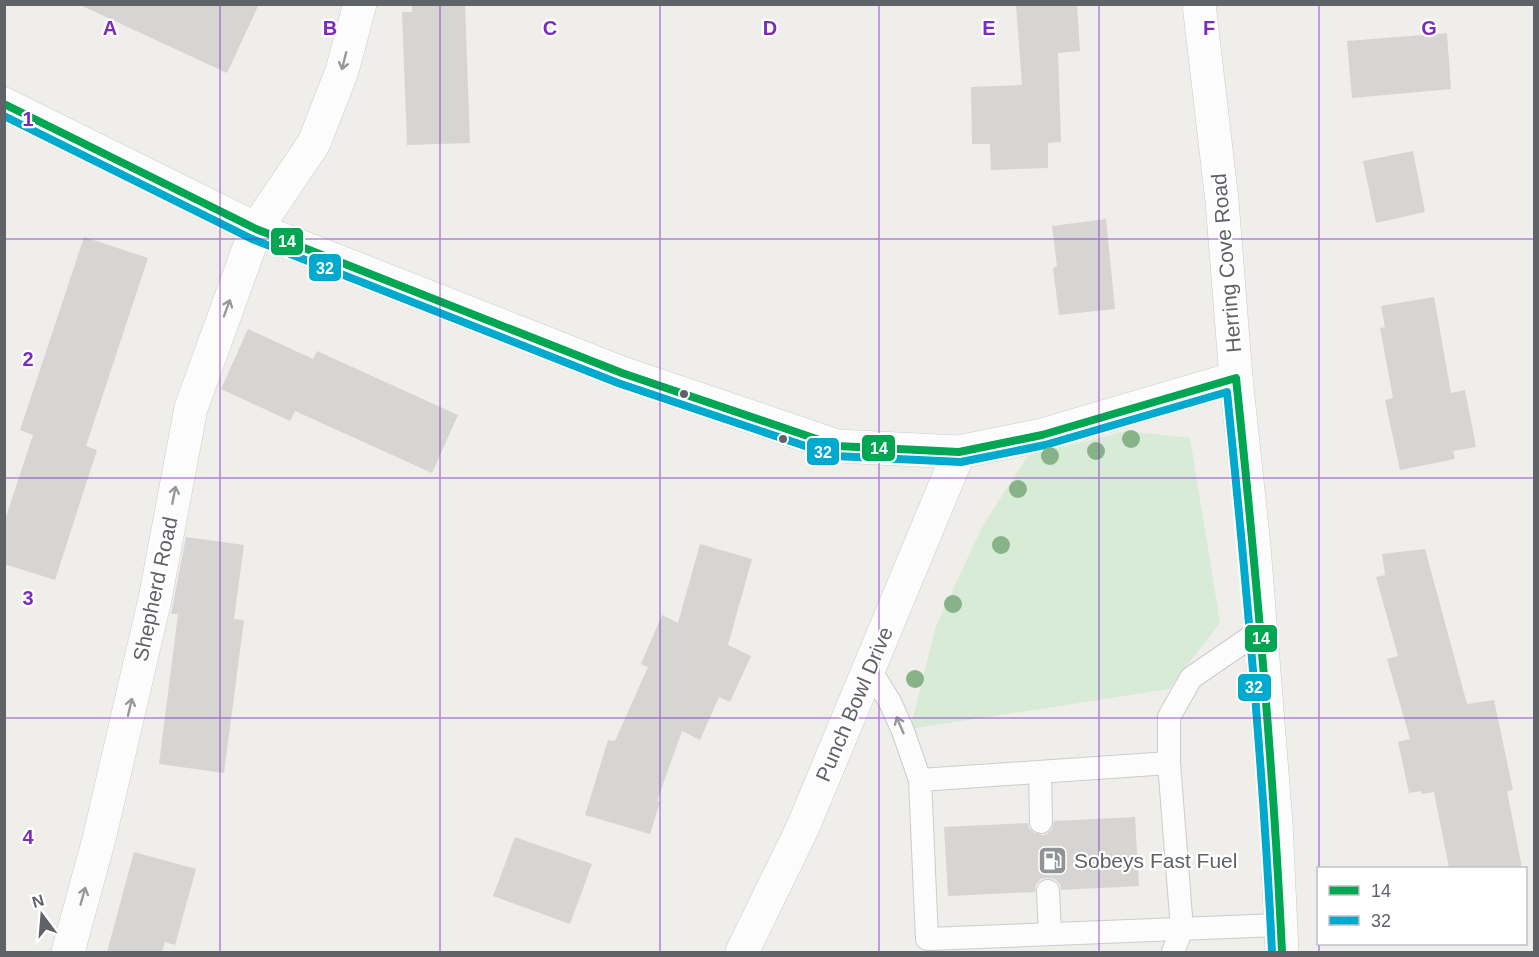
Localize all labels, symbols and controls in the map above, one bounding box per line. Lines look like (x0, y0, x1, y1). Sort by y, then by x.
text: A (103, 17, 117, 39)
text: B (323, 17, 337, 39)
text: C (543, 17, 557, 39)
text: D (763, 17, 777, 39)
text: E (982, 17, 996, 39)
text: F (1203, 17, 1215, 39)
text: G (1421, 17, 1437, 39)
one-way arrow (338, 51, 350, 70)
text: 1 (22, 108, 34, 130)
street label: Herring Cove Road (1207, 172, 1245, 354)
line badge: 14 (270, 227, 304, 256)
text: 14 (278, 233, 296, 250)
line badge: 32 (308, 253, 342, 282)
text: 32 (316, 260, 334, 277)
one-way arrow (223, 300, 234, 318)
text: 2 (22, 348, 34, 370)
unlabelled marker (678, 388, 690, 400)
unlabelled marker (777, 433, 789, 445)
line badge: 14 (861, 434, 896, 462)
line badge: 32 (806, 437, 840, 466)
text: 14 (870, 440, 888, 457)
text: 32 (814, 444, 832, 461)
one-way arrow (169, 486, 180, 506)
street label: Shepherd Road (128, 515, 182, 663)
text: 3 (22, 587, 34, 609)
street label: Punch Bowl Drive (811, 623, 897, 785)
line badge: 14 (1244, 624, 1278, 653)
text: 14 (1252, 630, 1270, 647)
line badge: 32 (1237, 673, 1272, 702)
text: 32 (1245, 679, 1263, 696)
one-way arrow (125, 698, 136, 717)
one-way arrow (894, 716, 905, 734)
text: 4 (22, 826, 34, 848)
fuel station icon: Sobeys Fast Fuel (1037, 844, 1069, 876)
place label: Sobeys Fast Fuel (1074, 849, 1237, 872)
legend (1317, 867, 1527, 945)
text: 14 (1371, 881, 1391, 901)
north arrow (12, 885, 72, 945)
one-way arrow (78, 887, 90, 906)
text: N (30, 891, 46, 911)
text: 32 (1371, 911, 1391, 931)

